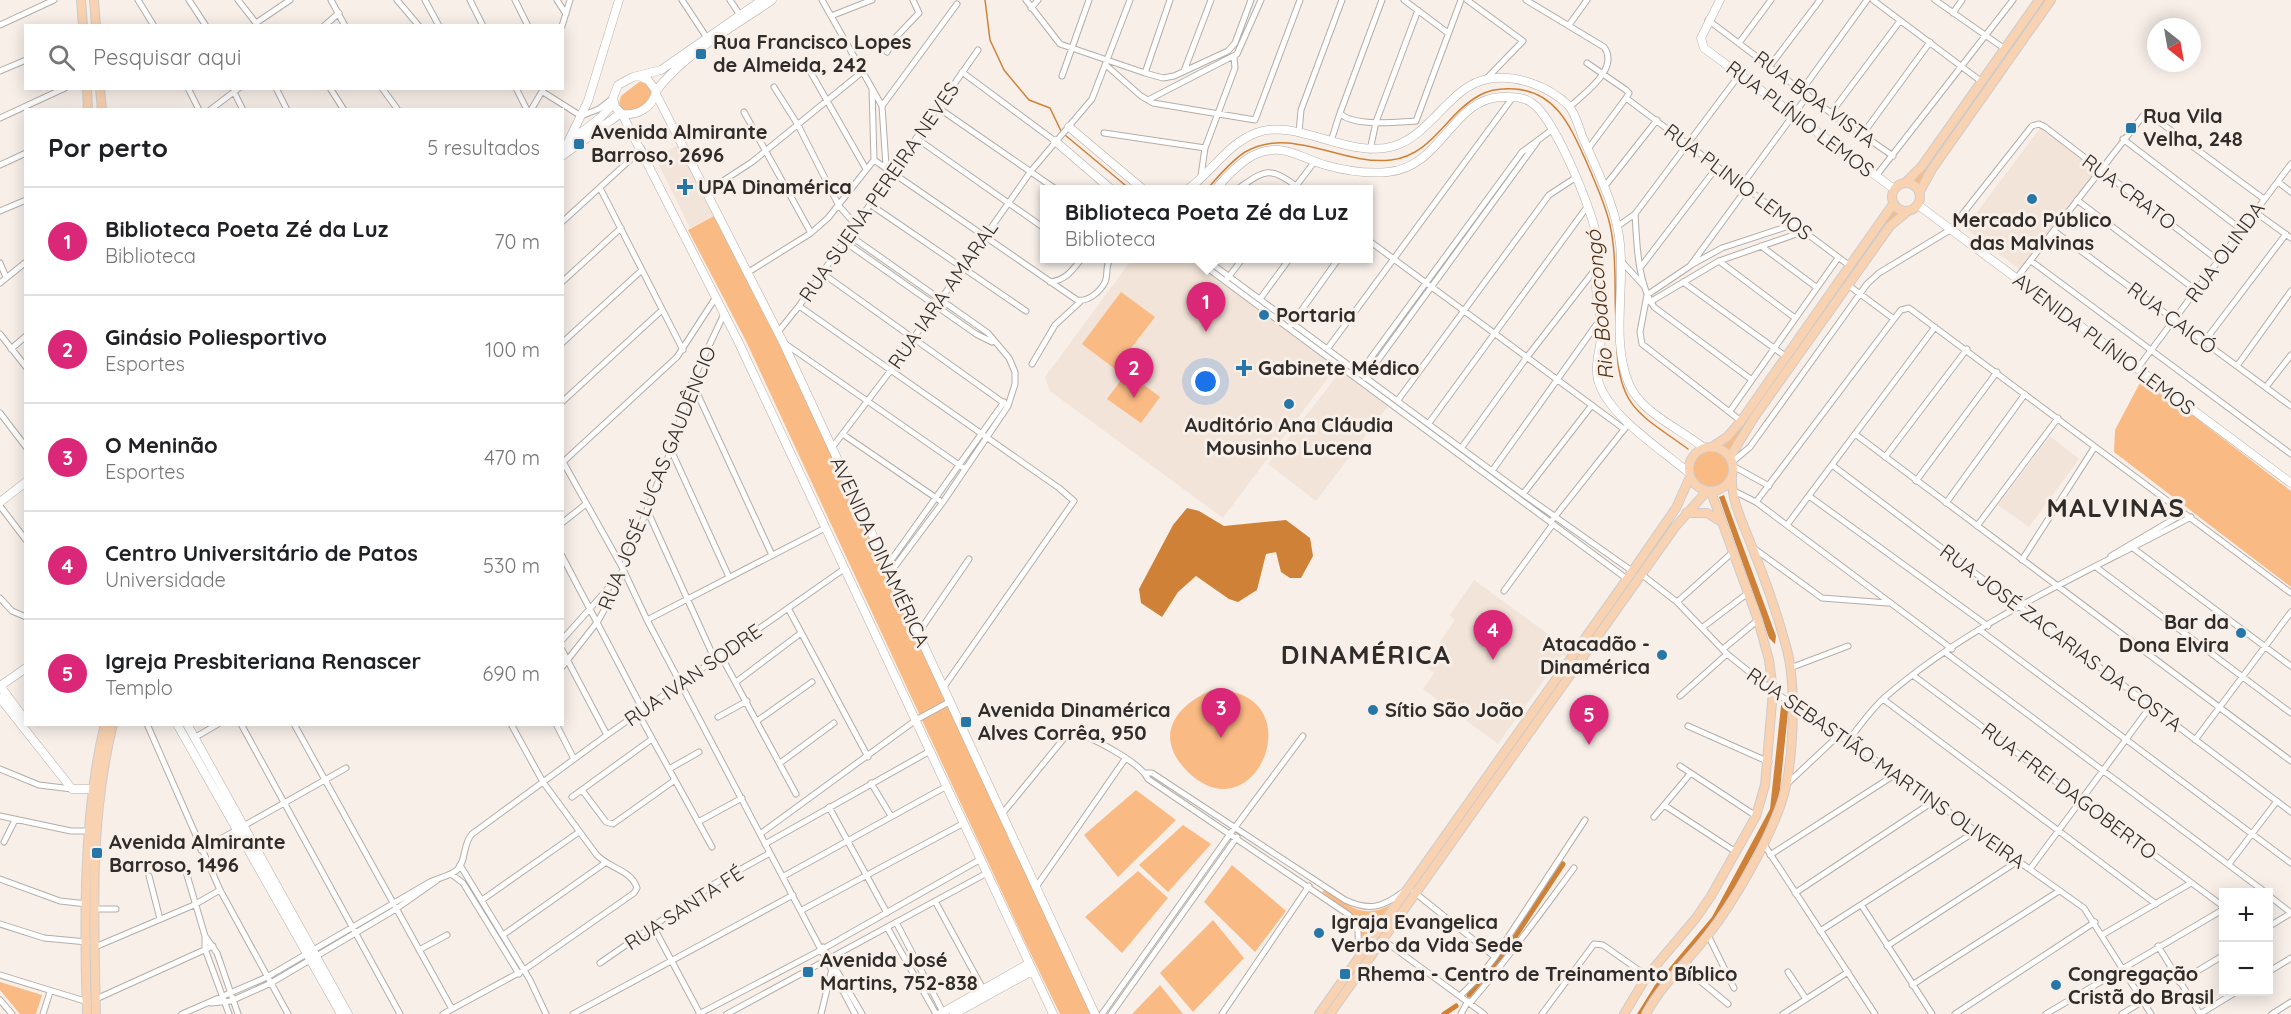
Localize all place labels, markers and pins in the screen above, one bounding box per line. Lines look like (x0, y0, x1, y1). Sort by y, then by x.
place label: Rua Francisco Lopes de Almeida, 242 (713, 29, 911, 77)
marker: Rua Francisco Lopes de Almeida, 242 (694, 47, 708, 61)
place label: Rua Vila Velha, 248 (2143, 103, 2243, 151)
place label: Avenida Almirante Barroso, 2696 (591, 119, 768, 167)
marker: Rua Vila Velha, 248 (2124, 121, 2138, 135)
marker: Avenida Almirante Barroso, 2696 (572, 137, 586, 151)
place label: UPA Dinamérica (698, 174, 852, 199)
marker: UPA Dinamérica (676, 178, 694, 196)
marker: Mercado Público das Malvinas (2025, 192, 2039, 206)
place label: Mercado Público das Malvinas (1952, 207, 2112, 255)
pin: 1 (1186, 282, 1226, 332)
place label: Portaria (1276, 302, 1356, 327)
marker: Portaria (1257, 308, 1271, 322)
pin: 2 (1114, 348, 1154, 398)
place label: Gabinete Médico (1258, 355, 1420, 380)
marker: Gabinete Médico (1235, 359, 1253, 377)
marker: Auditório Ana Cláudia Mousinho Lucena (1282, 397, 1296, 411)
place label: Auditório Ana Cláudia Mousinho Lucena (1185, 412, 1393, 460)
place label: Bar da Dona Elvira (2119, 609, 2229, 657)
pin: 4 (1474, 610, 1512, 660)
marker: Bar da Dona Elvira (2234, 626, 2248, 640)
place label: Atacadão - Dinamérica (1540, 631, 1650, 679)
marker: Atacadão - Dinamérica (1655, 648, 1669, 662)
pin: 3 (1202, 688, 1240, 738)
pin: 5 (1570, 696, 1608, 745)
place label: Avenida Dinamérica Alves Corrêa, 950 (978, 697, 1171, 745)
place label: Sítio São João (1385, 697, 1524, 722)
marker: Sítio São João (1366, 703, 1380, 717)
marker: Avenida Dinamérica Alves Corrêa, 950 (959, 715, 973, 729)
place label: Avenida Almirante Barroso, 1496 (109, 829, 286, 877)
marker: Avenida Almirante Barroso, 1496 (90, 846, 104, 860)
place label: Igraja Evangelica Verbo da Vida Sede (1331, 909, 1523, 957)
marker: Igraja Evangelica Verbo da Vida Sede (1312, 926, 1326, 940)
place label: Avenida José Martins, 752-838 (820, 947, 978, 995)
place label: Rhema - Centro de Treinamento Bíblico (1357, 961, 1737, 986)
place label: Congregação Cristã do Brasil (2068, 961, 2214, 1009)
marker: Avenida José Martins, 752-838 (801, 965, 815, 979)
marker: Rhema - Centro de Treinamento Bíblico (1338, 967, 1352, 981)
marker: Congregação Cristã do Brasil (2049, 978, 2063, 992)

